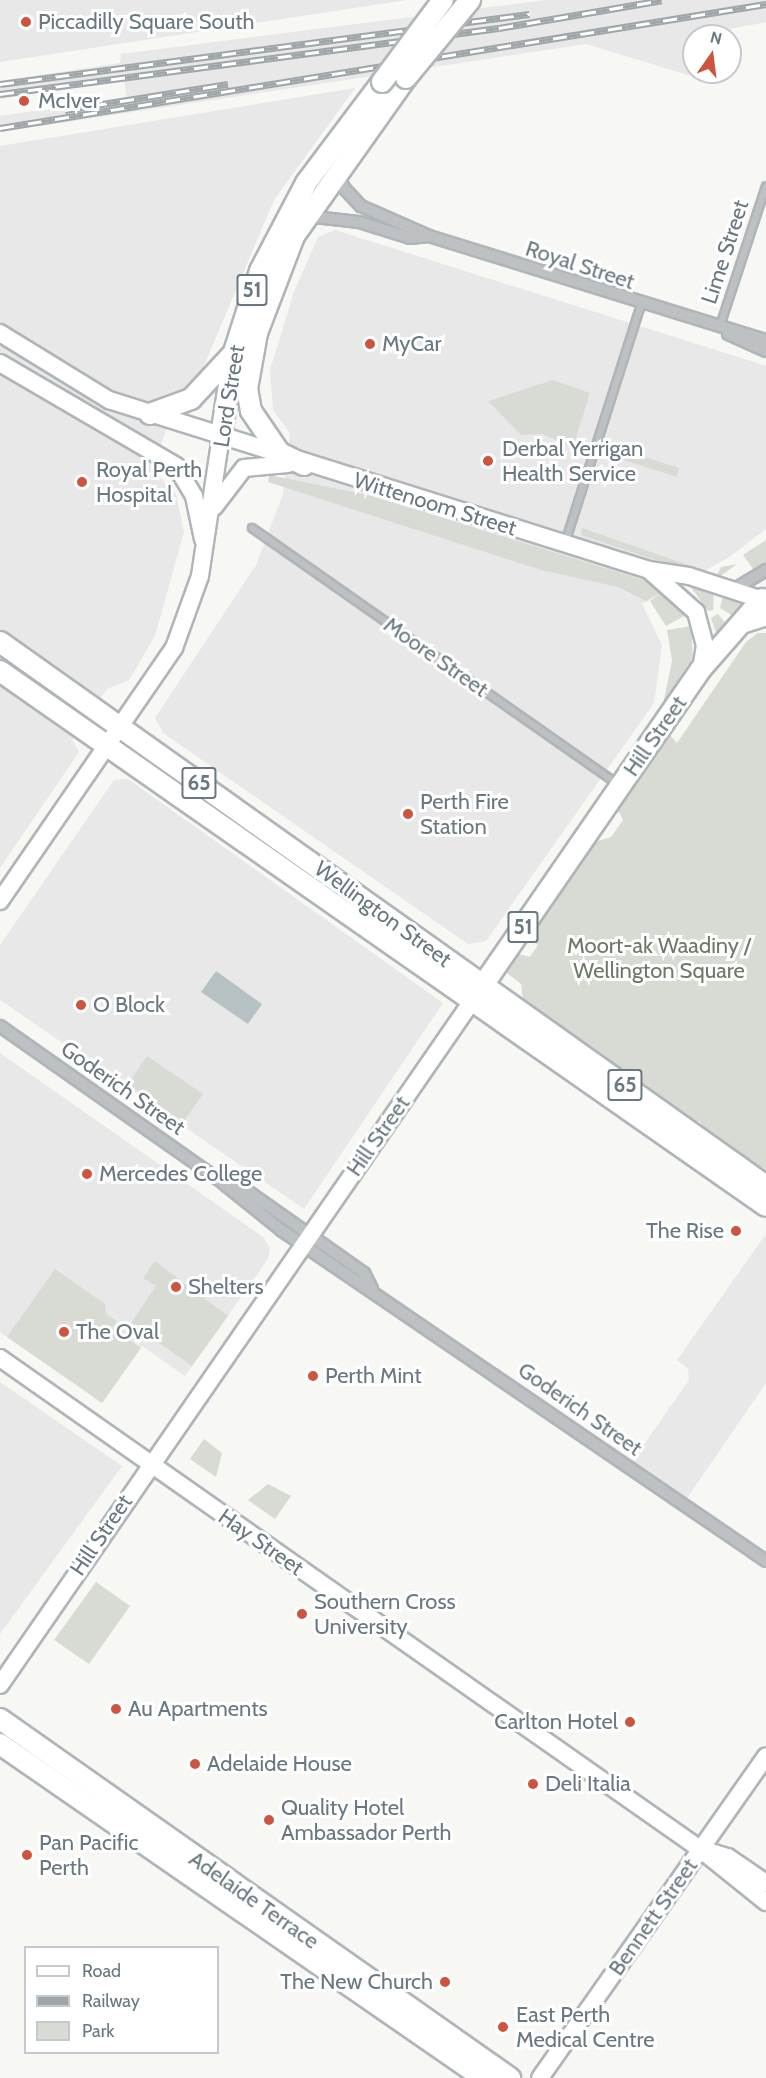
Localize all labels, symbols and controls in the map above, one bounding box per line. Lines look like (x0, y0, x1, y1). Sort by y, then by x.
place label: Piccadilly Square South (38, 9, 255, 35)
marker: Piccadilly Square South (19, 15, 33, 29)
north arrow (682, 24, 742, 84)
text: N (708, 27, 724, 49)
place label: McIver (38, 88, 100, 114)
marker: McIver (15, 92, 33, 110)
street label: Lime Street (696, 197, 754, 307)
street label: Royal Street (522, 235, 638, 295)
road number: 51 (236, 272, 268, 308)
place label: MyCar (382, 331, 442, 357)
marker: MyCar (363, 337, 377, 351)
street label: Lord Street (208, 343, 250, 449)
place label: Derbal Yerrigan Health Service (502, 435, 643, 487)
marker: Derbal Yerrigan Health Service (479, 452, 497, 470)
place label: Royal Perth Hospital (96, 456, 202, 508)
street label: Wittenoom Street (350, 467, 520, 541)
marker: Royal Perth Hospital (73, 473, 91, 491)
street label: Moore Street (379, 611, 493, 703)
street label: Hill Street (618, 691, 692, 781)
road number: 65 (181, 765, 217, 801)
place label: Perth Fire Station (420, 788, 509, 840)
marker: Perth Fire Station (401, 807, 415, 821)
street label: Wellington Street (309, 855, 457, 973)
road number: 51 (506, 909, 540, 945)
park label: Moort-ak Waadiny / Wellington Square (567, 932, 751, 984)
place label: O Block (93, 992, 165, 1018)
marker: O Block (74, 998, 88, 1012)
street label: Goderich Street (56, 1036, 190, 1140)
road number: 65 (607, 1067, 643, 1103)
street label: Hill Street (341, 1091, 415, 1181)
place label: Mercedes College (99, 1161, 262, 1187)
marker: Mercedes College (80, 1167, 94, 1181)
place label: The Rise (646, 1218, 724, 1244)
marker: The Rise (729, 1224, 743, 1238)
place label: Shelters (188, 1274, 264, 1300)
marker: Shelters (169, 1280, 183, 1294)
place label: The Oval (76, 1319, 159, 1345)
marker: The Oval (57, 1325, 71, 1339)
street label: Goderich Street (513, 1357, 647, 1461)
place label: Perth Mint (325, 1363, 422, 1389)
marker: Perth Mint (306, 1369, 320, 1383)
street label: Hill Street (64, 1490, 138, 1580)
street label: Hay Street (213, 1503, 309, 1581)
place label: Southern Cross University (314, 1588, 456, 1640)
marker: Southern Cross University (295, 1607, 309, 1621)
place label: Au Apartments (128, 1696, 268, 1722)
marker: Au Apartments (109, 1702, 123, 1716)
place label: Carlton Hotel (494, 1709, 618, 1735)
marker: Carlton Hotel (623, 1715, 637, 1729)
place label: Adelaide House (207, 1751, 352, 1777)
marker: Adelaide House (188, 1757, 202, 1771)
place label: Deli Italia (545, 1771, 631, 1797)
marker: Deli Italia (526, 1777, 540, 1791)
place label: Quality Hotel Ambassador Perth (281, 1794, 451, 1846)
marker: Quality Hotel Ambassador Perth (262, 1813, 276, 1827)
place label: Pan Pacific Perth (39, 1829, 139, 1880)
street label: Adelaide Terrace (184, 1846, 324, 1954)
marker: Pan Pacific Perth (20, 1848, 34, 1862)
street label: Bennett Street (603, 1853, 703, 1981)
legend (24, 1946, 219, 2054)
text: Road (82, 1960, 121, 1982)
place label: The New Church (280, 1969, 433, 1995)
marker: The New Church (438, 1975, 452, 1989)
text: Railway (82, 1990, 140, 2012)
place label: East Perth Medical Centre (516, 2001, 654, 2052)
marker: East Perth Medical Centre (494, 2018, 512, 2036)
text: Park (82, 2020, 114, 2042)

